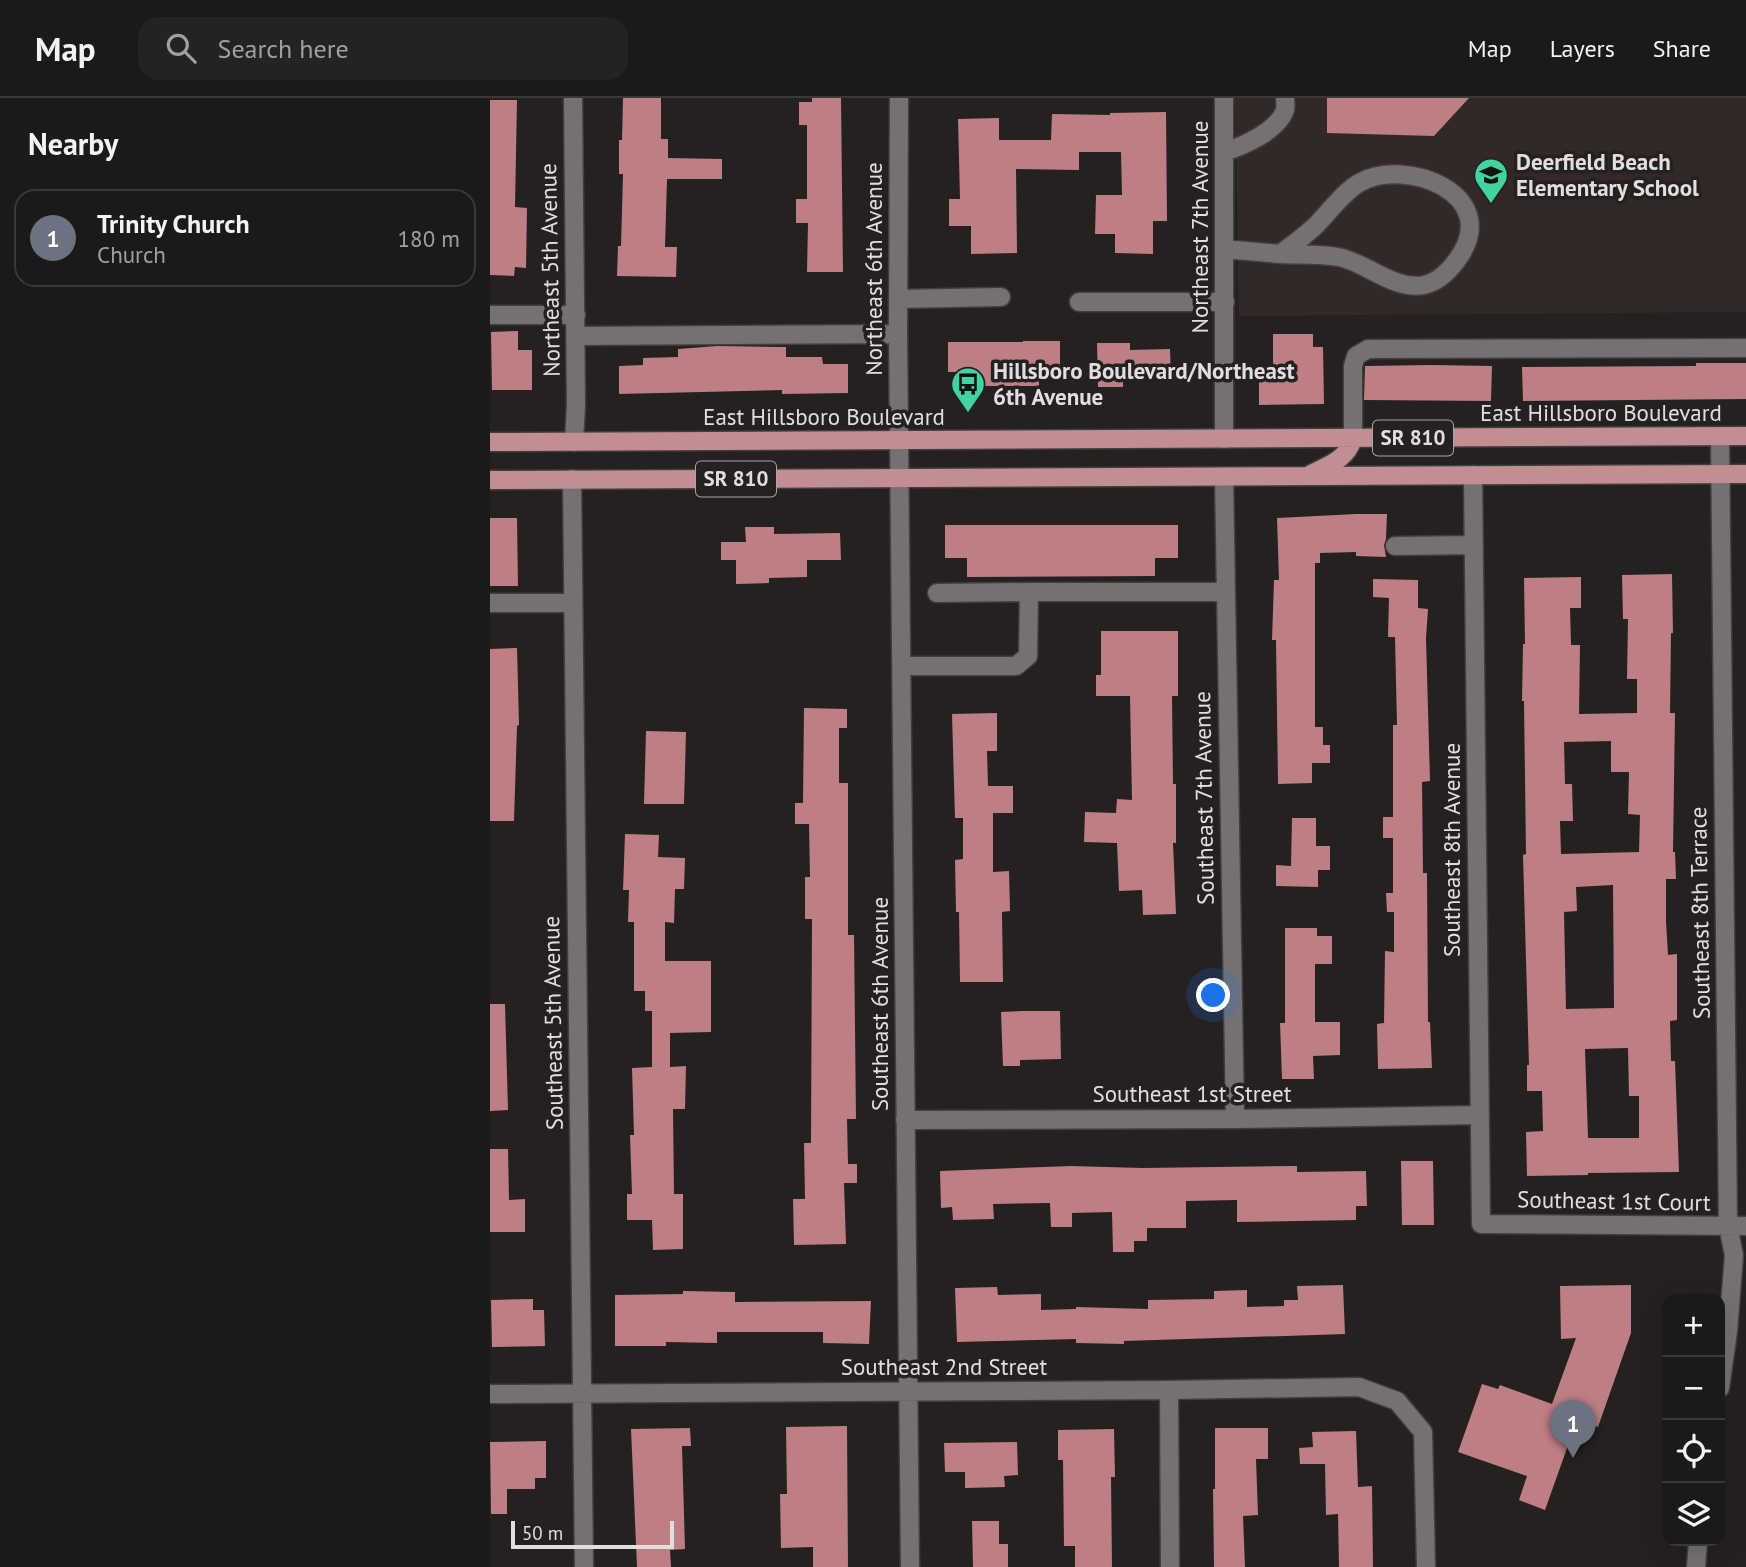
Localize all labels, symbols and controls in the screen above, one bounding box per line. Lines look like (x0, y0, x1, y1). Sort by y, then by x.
search box (138, 17, 628, 80)
text: Map (35, 27, 96, 70)
icon: search (162, 29, 200, 67)
text: Search here (218, 32, 349, 65)
text: Map (1468, 33, 1512, 64)
text: Layers (1550, 33, 1615, 64)
text: Share (1653, 33, 1711, 64)
street label: Northeast 7th Avenue (1185, 120, 1214, 334)
text: Nearby (28, 124, 118, 163)
place label: Deerfield Beach Elementary School (1516, 147, 1699, 202)
school or university icon: Deerfield Beach Elementary School (1472, 156, 1510, 205)
street label: Northeast 6th Avenue (859, 162, 888, 376)
street label: Northeast 5th Avenue (533, 163, 566, 377)
text: Trinity Church (97, 207, 250, 240)
text: 1 (46, 224, 60, 253)
text: 180 m (398, 224, 460, 253)
text: Church (97, 240, 166, 269)
place label: Hillsboro Boulevard/Northeast 6th Avenue (993, 356, 1295, 411)
bus stop icon: Hillsboro Boulevard/Northeast 6th Avenue (949, 365, 987, 414)
street label: East Hillsboro Boulevard (1480, 398, 1722, 427)
street label: East Hillsboro Boulevard (703, 402, 945, 431)
road number: SR 810 (1373, 420, 1453, 456)
road number: SR 810 (696, 462, 776, 496)
street label: Southeast 7th Avenue (1187, 691, 1220, 905)
street label: Southeast 8th Avenue (1437, 743, 1466, 957)
street label: Southeast 8th Terrace (1683, 807, 1716, 1019)
street label: Southeast 6th Avenue (865, 897, 894, 1111)
street label: Southeast 5th Avenue (536, 916, 569, 1130)
your location (1196, 978, 1230, 1012)
street label: Southeast 1st Street (1093, 1079, 1292, 1108)
street label: Southeast 1st Court (1517, 1184, 1711, 1217)
map controls (1662, 1294, 1725, 1546)
button: + (1662, 1294, 1725, 1357)
street label: Southeast 2nd Street (841, 1352, 1047, 1381)
button: − (1662, 1357, 1725, 1420)
pin: 1 (1550, 1400, 1596, 1458)
button: locate (1662, 1420, 1725, 1483)
button: layers (1662, 1483, 1725, 1546)
scale bar (511, 1518, 674, 1550)
text: 50 m (522, 1521, 563, 1545)

